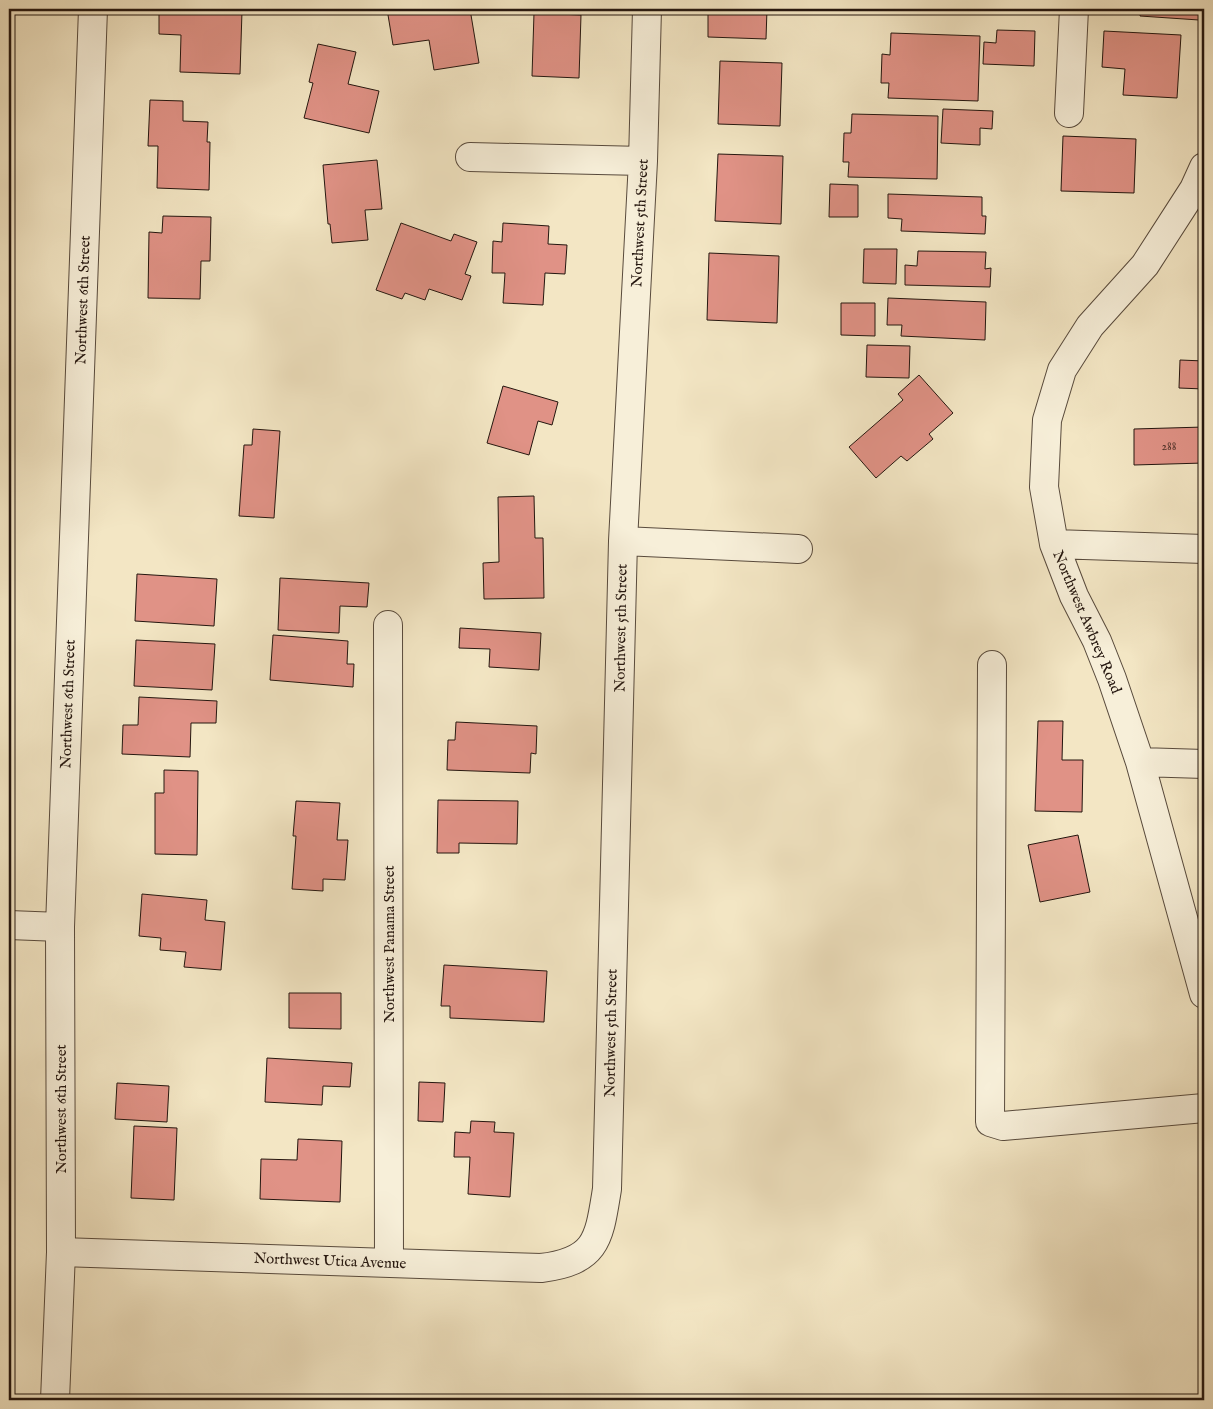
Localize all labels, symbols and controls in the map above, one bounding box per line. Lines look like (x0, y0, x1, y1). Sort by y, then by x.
street label: Northwest 5th Street (627, 158, 653, 288)
street label: Northwest 6th Street (71, 235, 95, 365)
house number: 288 (1161, 439, 1177, 454)
street label: Northwest Awbrey Road (1048, 547, 1126, 697)
street label: Northwest 5th Street (610, 564, 632, 692)
street label: Northwest 6th Street (56, 639, 80, 769)
street label: Northwest Panama Street (380, 865, 399, 1023)
street label: Northwest 5th Street (600, 969, 622, 1097)
street label: Northwest 6th Street (52, 1044, 71, 1174)
street label: Northwest Utica Avenue (253, 1249, 407, 1273)

